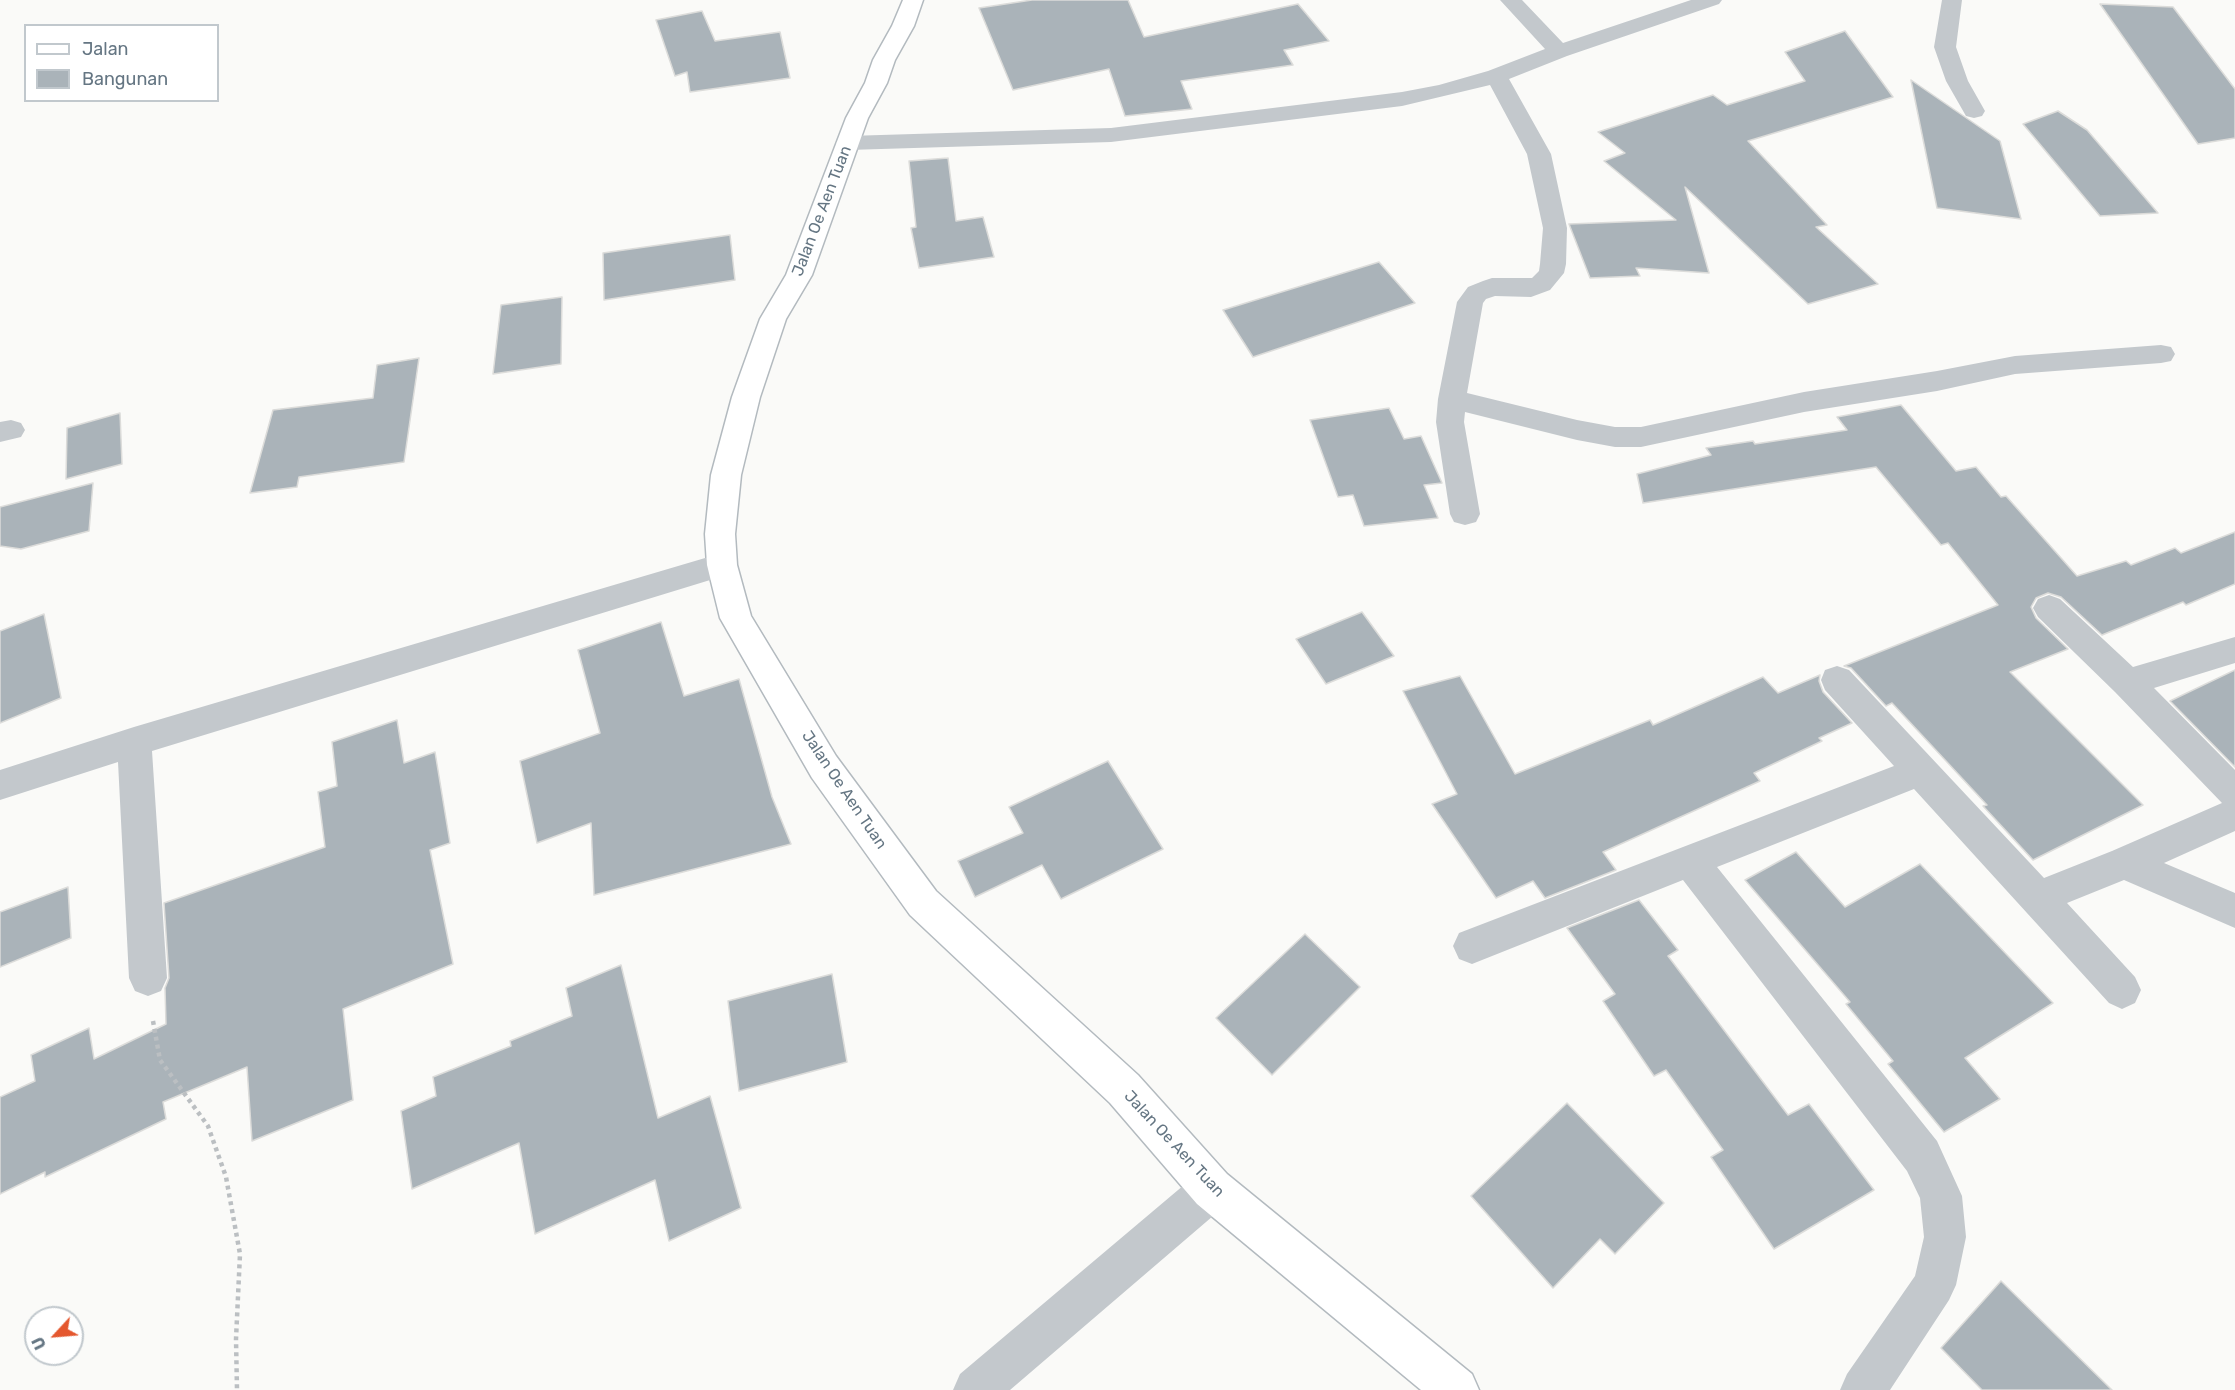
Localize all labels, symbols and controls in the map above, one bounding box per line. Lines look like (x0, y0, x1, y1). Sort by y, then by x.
legend (24, 24, 219, 102)
text: Jalan (82, 38, 129, 60)
text: Bangunan (82, 68, 168, 90)
street label: Jalan Oe Aen Tuan (788, 143, 856, 279)
street label: Jalan Oe Aen Tuan (797, 727, 891, 853)
street label: Jalan Oe Aen Tuan (1120, 1087, 1228, 1201)
north arrow (24, 1306, 84, 1366)
text: U (28, 1334, 50, 1353)

